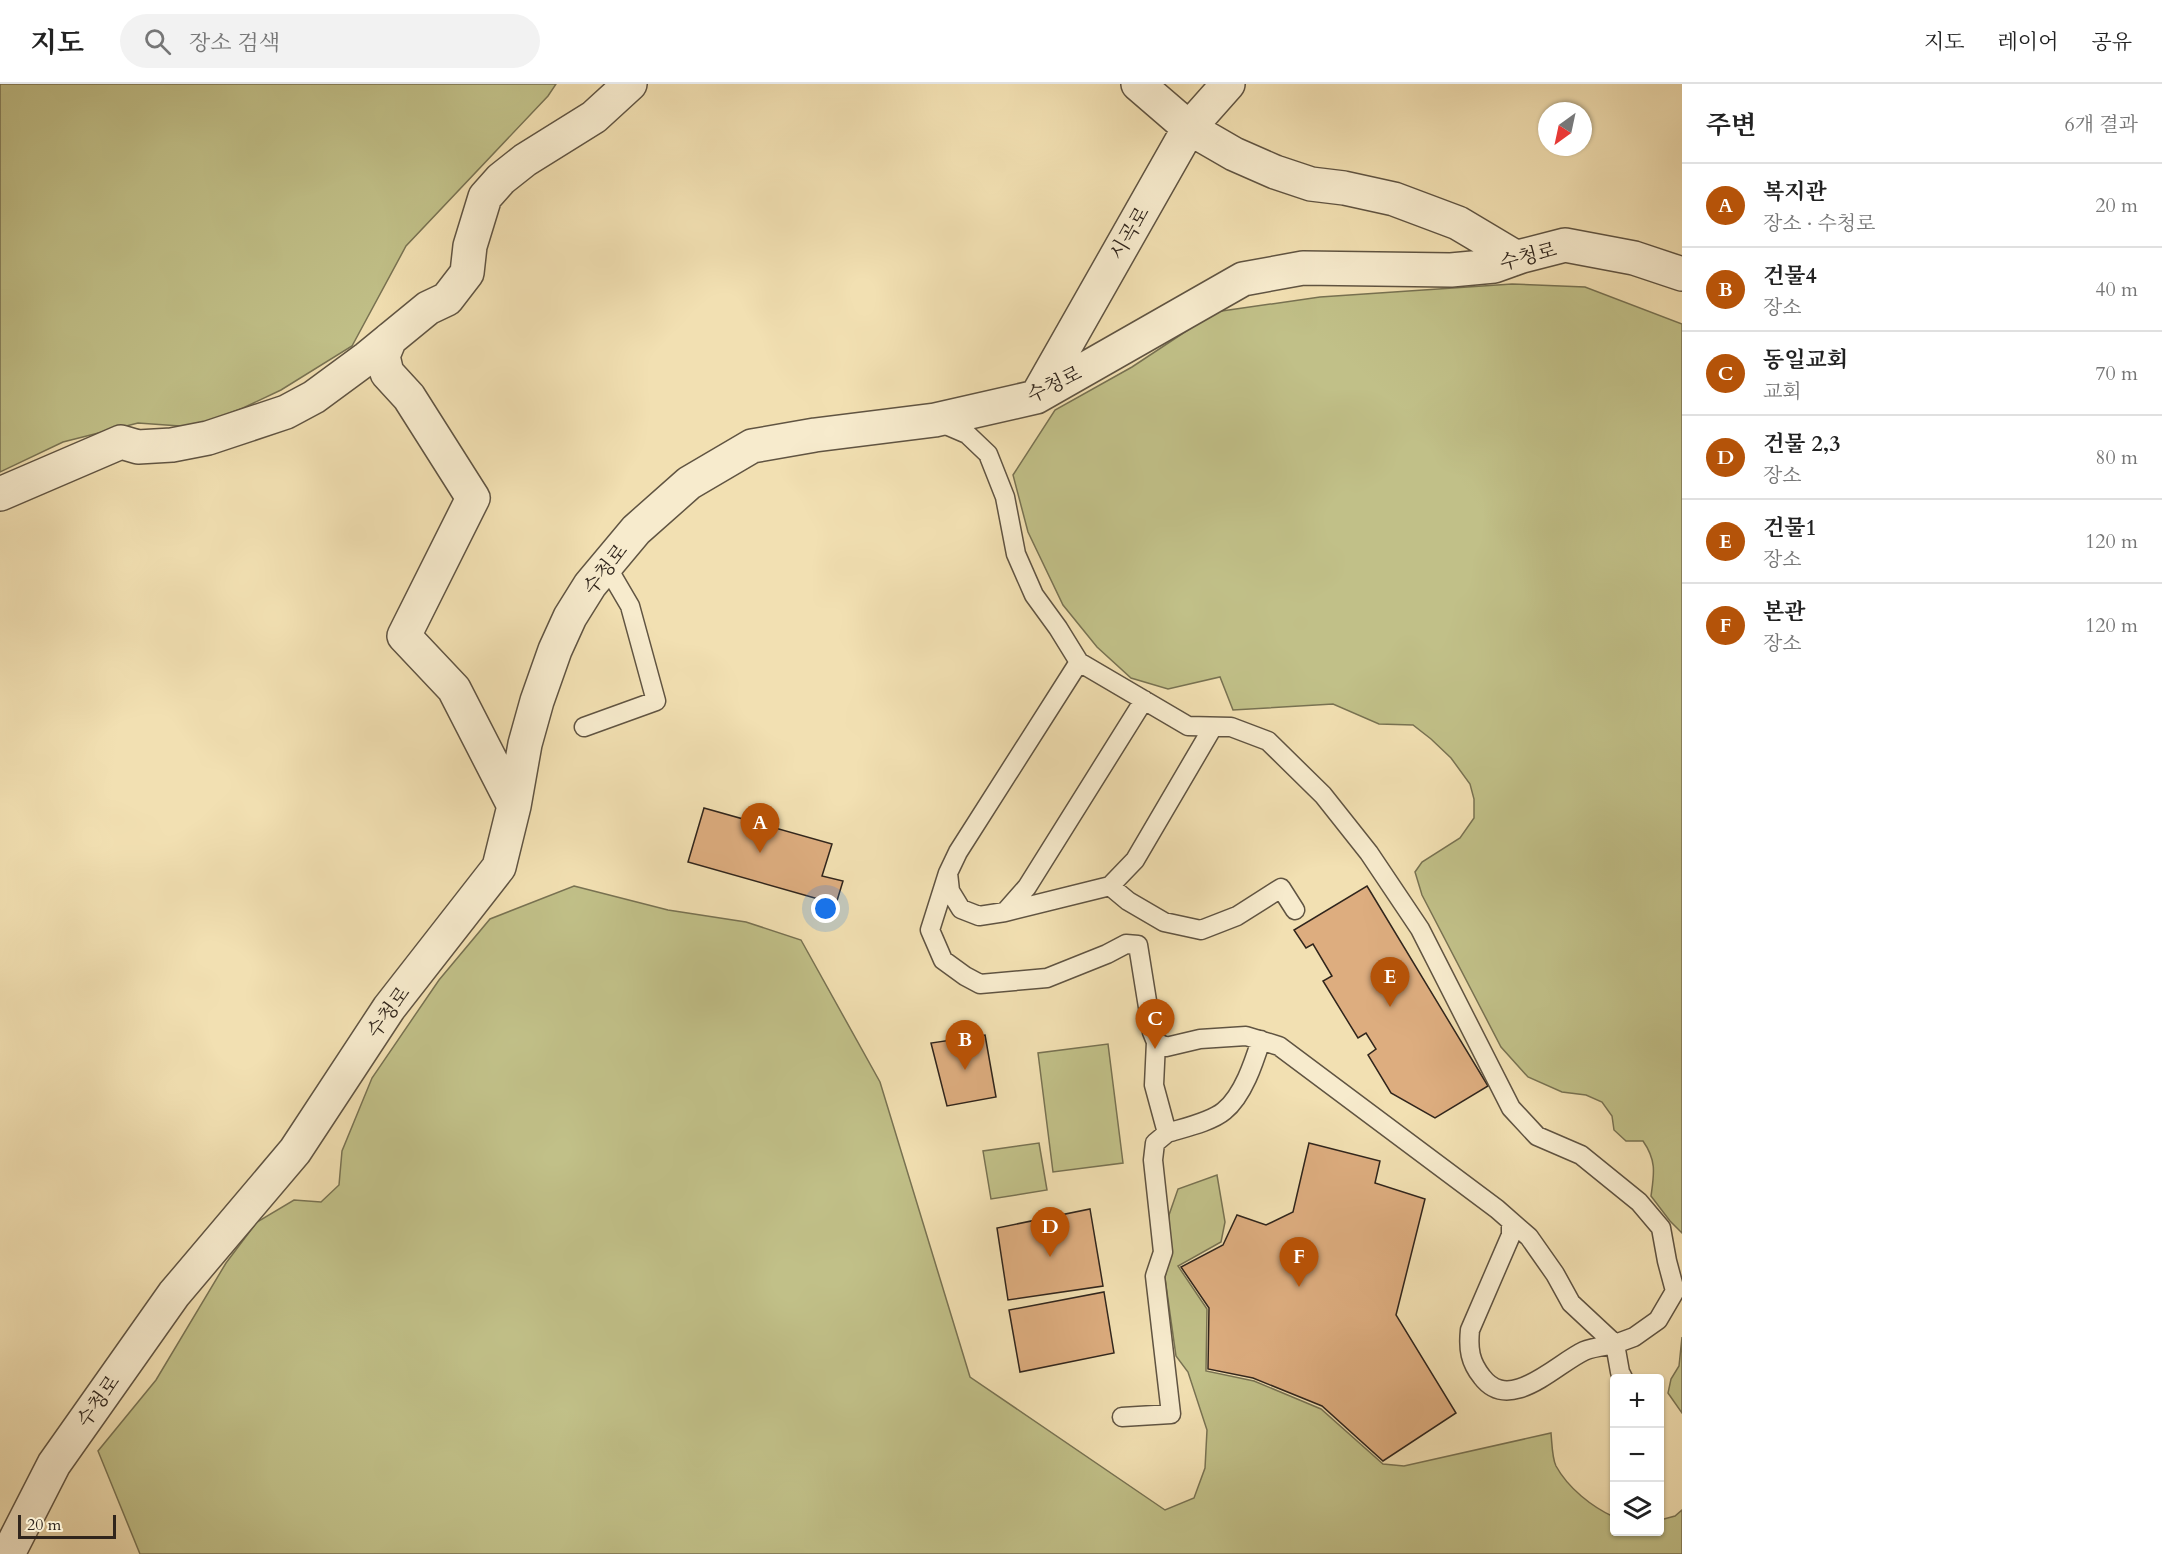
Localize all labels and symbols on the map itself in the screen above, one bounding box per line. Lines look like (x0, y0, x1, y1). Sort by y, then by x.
north arrow (1538, 102, 1592, 156)
street label: 시곡로 (1103, 201, 1156, 265)
street label: 수청로 (1497, 236, 1560, 277)
street label: 수청로 (1022, 360, 1086, 409)
street label: 수청로 (577, 538, 634, 600)
pin: A (740, 804, 780, 853)
your location (811, 894, 840, 923)
pin: E (1370, 958, 1410, 1007)
street label: 수청로 (360, 981, 416, 1044)
pin: C (1136, 1000, 1174, 1049)
pin: B (946, 1020, 984, 1070)
pin: D (1030, 1208, 1070, 1257)
pin: F (1280, 1238, 1318, 1287)
street label: 수청로 (71, 1370, 126, 1433)
scale bar (18, 1512, 116, 1540)

